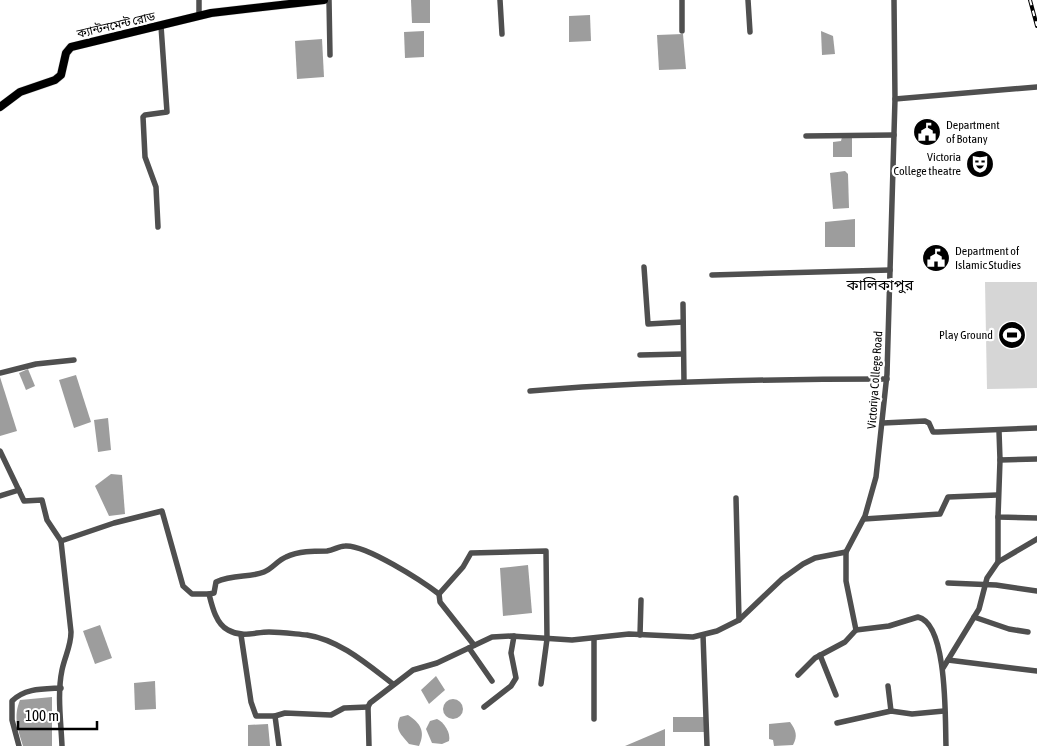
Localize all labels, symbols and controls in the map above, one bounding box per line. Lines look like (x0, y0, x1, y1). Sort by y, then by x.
street label: ক্যান্টনমেন্ট রোড (74, 8, 157, 41)
public building icon: Department of Botany (912, 117, 942, 147)
place label: Department of Botany (946, 118, 1000, 146)
theatre icon: Victoria College theatre (965, 149, 995, 179)
place label: Victoria College theatre (894, 150, 961, 178)
public building icon: Department of Islamic Studies (921, 243, 951, 273)
place label: Department of Islamic Studies (955, 244, 1021, 272)
district label: কালিকাপুর (846, 276, 914, 294)
sports icon: Play Ground (997, 320, 1027, 350)
place label: Play Ground (939, 328, 993, 342)
street label: Victoriya College Road (865, 331, 885, 429)
scale bar (18, 698, 96, 730)
text: 100 m (25, 707, 59, 724)

